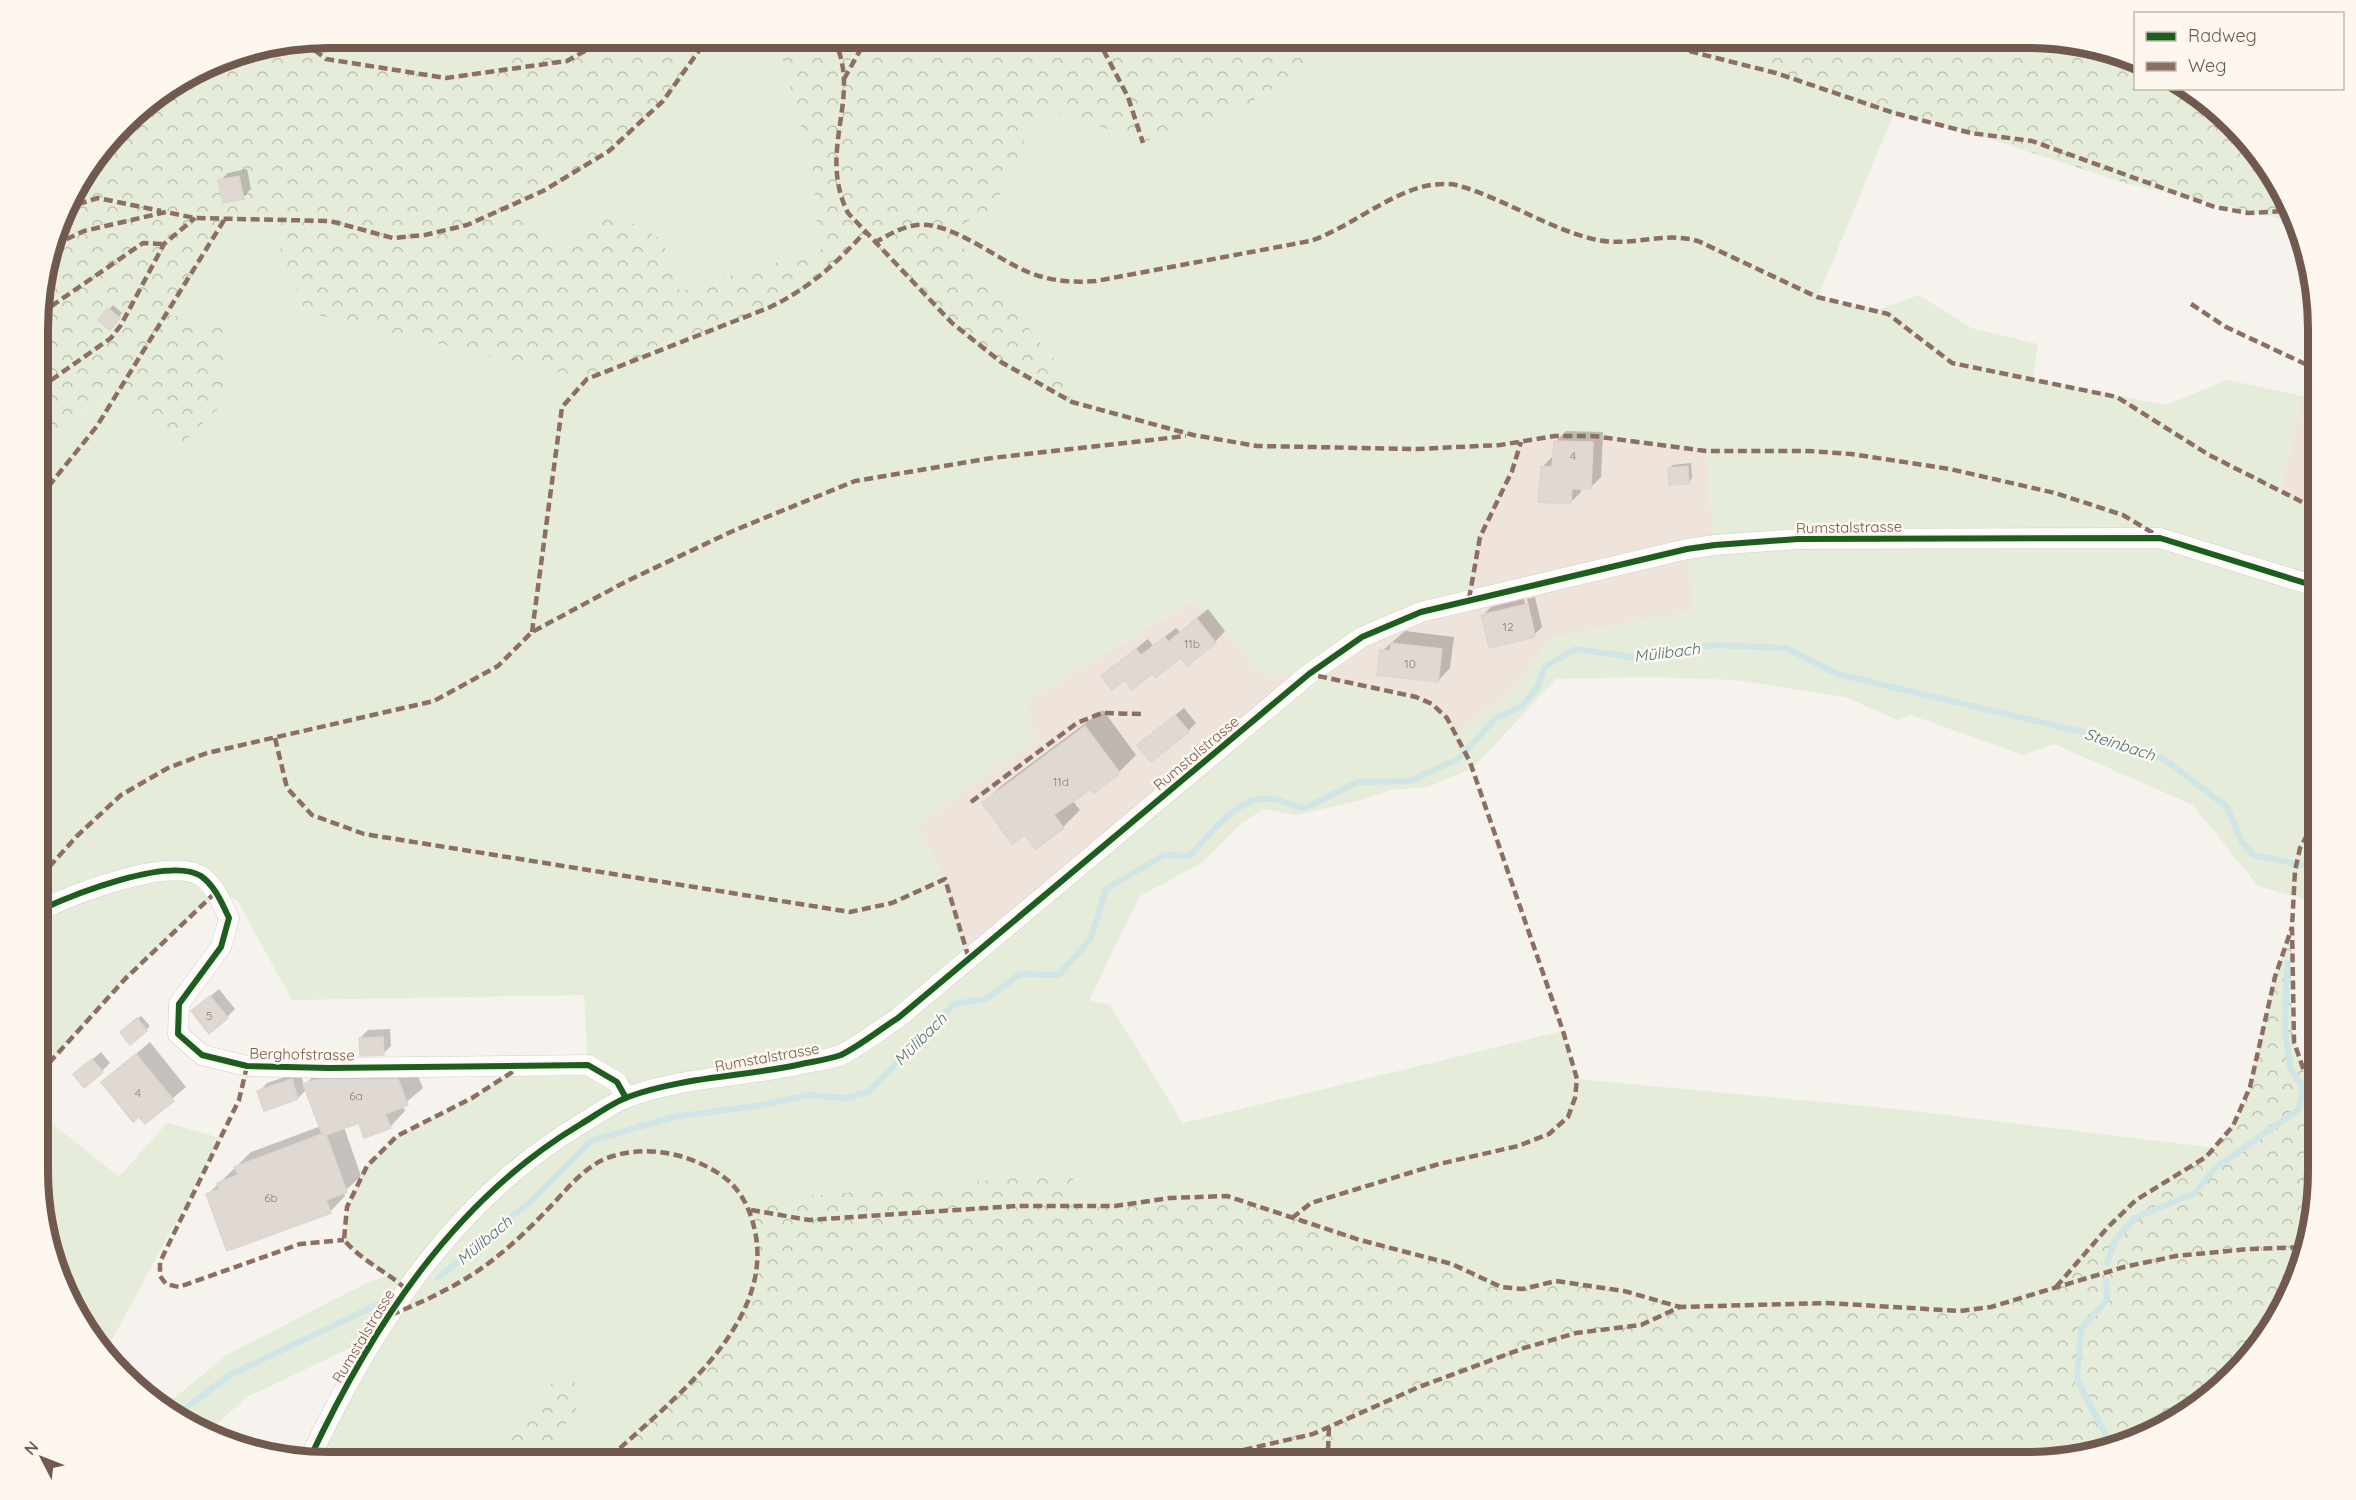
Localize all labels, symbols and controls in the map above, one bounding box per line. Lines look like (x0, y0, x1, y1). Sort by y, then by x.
legend (2134, 12, 2344, 90)
text: Radweg (2188, 24, 2257, 47)
text: Weg (2188, 54, 2226, 77)
house number: 4 (1570, 448, 1576, 463)
street label: Rumstalstrasse (1796, 517, 1902, 537)
house number: 12 (1502, 619, 1514, 634)
house number: 11b (1184, 636, 1200, 651)
water label: Mülibach (1633, 638, 1702, 666)
house number: 10 (1404, 656, 1416, 671)
street label: Rumstalstrasse (1149, 712, 1243, 794)
water label: Steinbach (2082, 723, 2159, 765)
house number: 11d (1053, 774, 1069, 789)
house number: 5 (206, 1008, 212, 1023)
water label: Mülibach (890, 1008, 951, 1069)
street label: Rumstalstrasse (713, 1038, 821, 1076)
street label: Berghofstrasse (249, 1044, 355, 1064)
house number: 4 (135, 1085, 141, 1100)
house number: 6a (349, 1088, 363, 1103)
house number: 6b (264, 1190, 278, 1205)
water label: Mülibach (452, 1210, 516, 1269)
street label: Rumstalstrasse (328, 1286, 398, 1386)
north arrow (12, 1428, 72, 1488)
text: N (19, 1437, 42, 1459)

